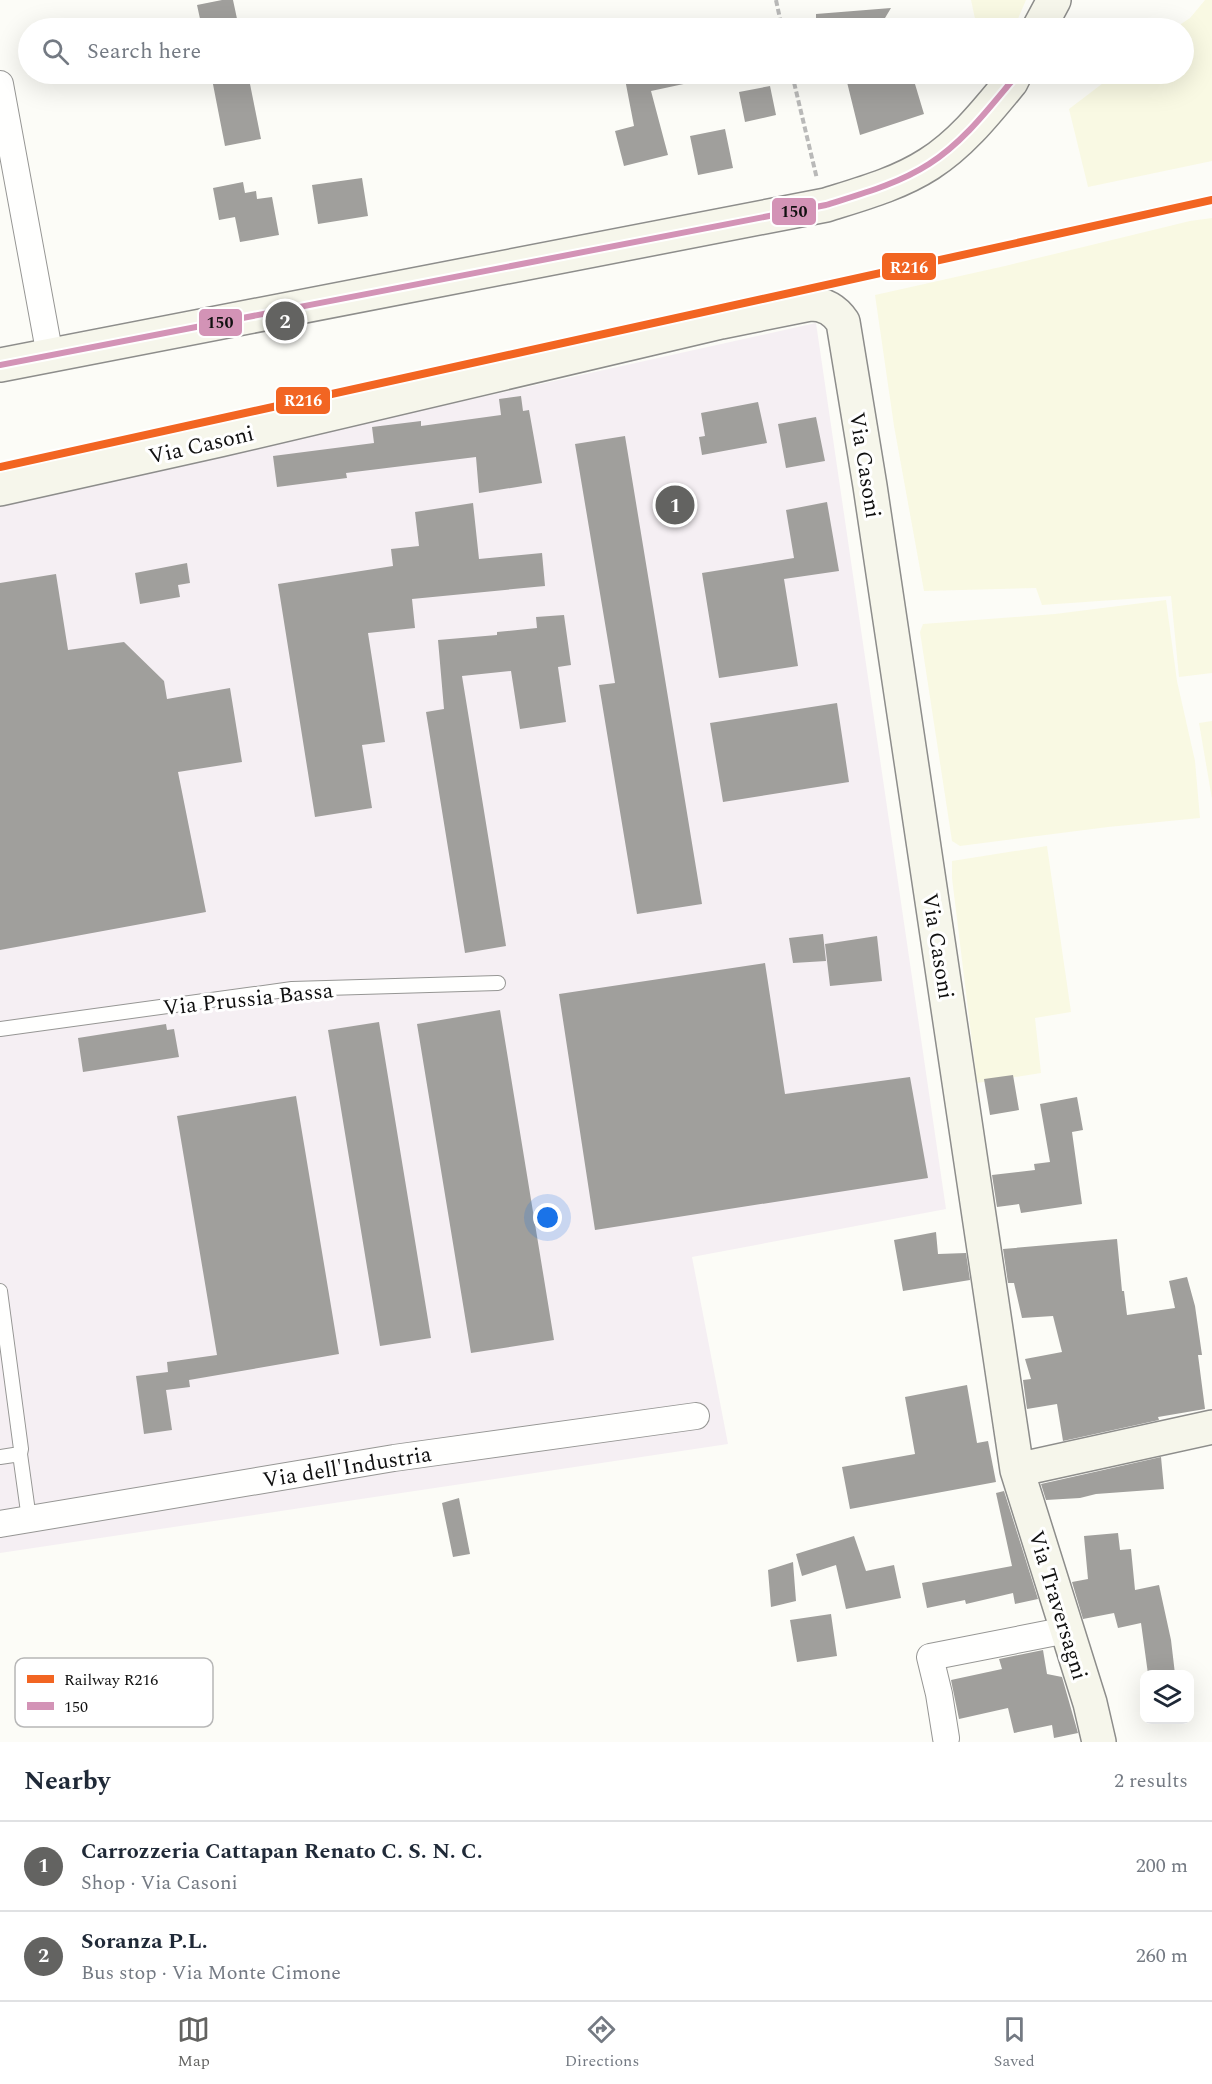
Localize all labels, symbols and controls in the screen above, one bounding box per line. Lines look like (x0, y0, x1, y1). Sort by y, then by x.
search box (18, 18, 1194, 84)
icon: search (39, 35, 72, 68)
text: Search here (87, 35, 201, 68)
line badge: 150 (771, 197, 817, 226)
text: 150 (781, 200, 807, 224)
line badge: R216 (881, 252, 937, 281)
text: R216 (890, 256, 928, 280)
pin: 2 (266, 298, 304, 344)
line badge: 150 (198, 308, 243, 337)
text: 150 (207, 311, 233, 335)
line badge: R216 (275, 386, 331, 415)
text: R216 (284, 389, 322, 413)
street label: Via Casoni (840, 410, 889, 521)
street label: Via Casoni (145, 417, 257, 474)
pin: 1 (656, 482, 694, 528)
street label: Via Casoni (913, 891, 962, 1002)
street label: Via Prussia Bassa (161, 974, 335, 1025)
your location (533, 1203, 562, 1232)
street label: Via dell'Industria (260, 1438, 434, 1497)
street label: Via Traversagni (1019, 1527, 1096, 1684)
legend (15, 1658, 213, 1727)
text: Railway R216 (64, 1668, 158, 1692)
map controls (1140, 1670, 1194, 1724)
button: layers (1140, 1670, 1194, 1724)
text: 150 (64, 1695, 88, 1719)
text: Nearby (24, 1761, 110, 1801)
text: 2 results (1114, 1766, 1188, 1796)
text: Carrozzeria Cattapan Renato C. S. N. C. (81, 1835, 483, 1868)
text: 1 (38, 1851, 49, 1881)
text: 200 m (1136, 1851, 1188, 1881)
text: Shop · Via Casoni (81, 1868, 238, 1898)
text: Soranza P.L. (81, 1925, 208, 1958)
text: 2 (38, 1941, 49, 1971)
text: 260 m (1136, 1941, 1188, 1971)
text: Bus stop · Via Monte Cimone (81, 1958, 341, 1988)
tab: Map (177, 2013, 210, 2073)
tab: Directions (565, 2013, 639, 2073)
tab: Saved (994, 2013, 1035, 2073)

